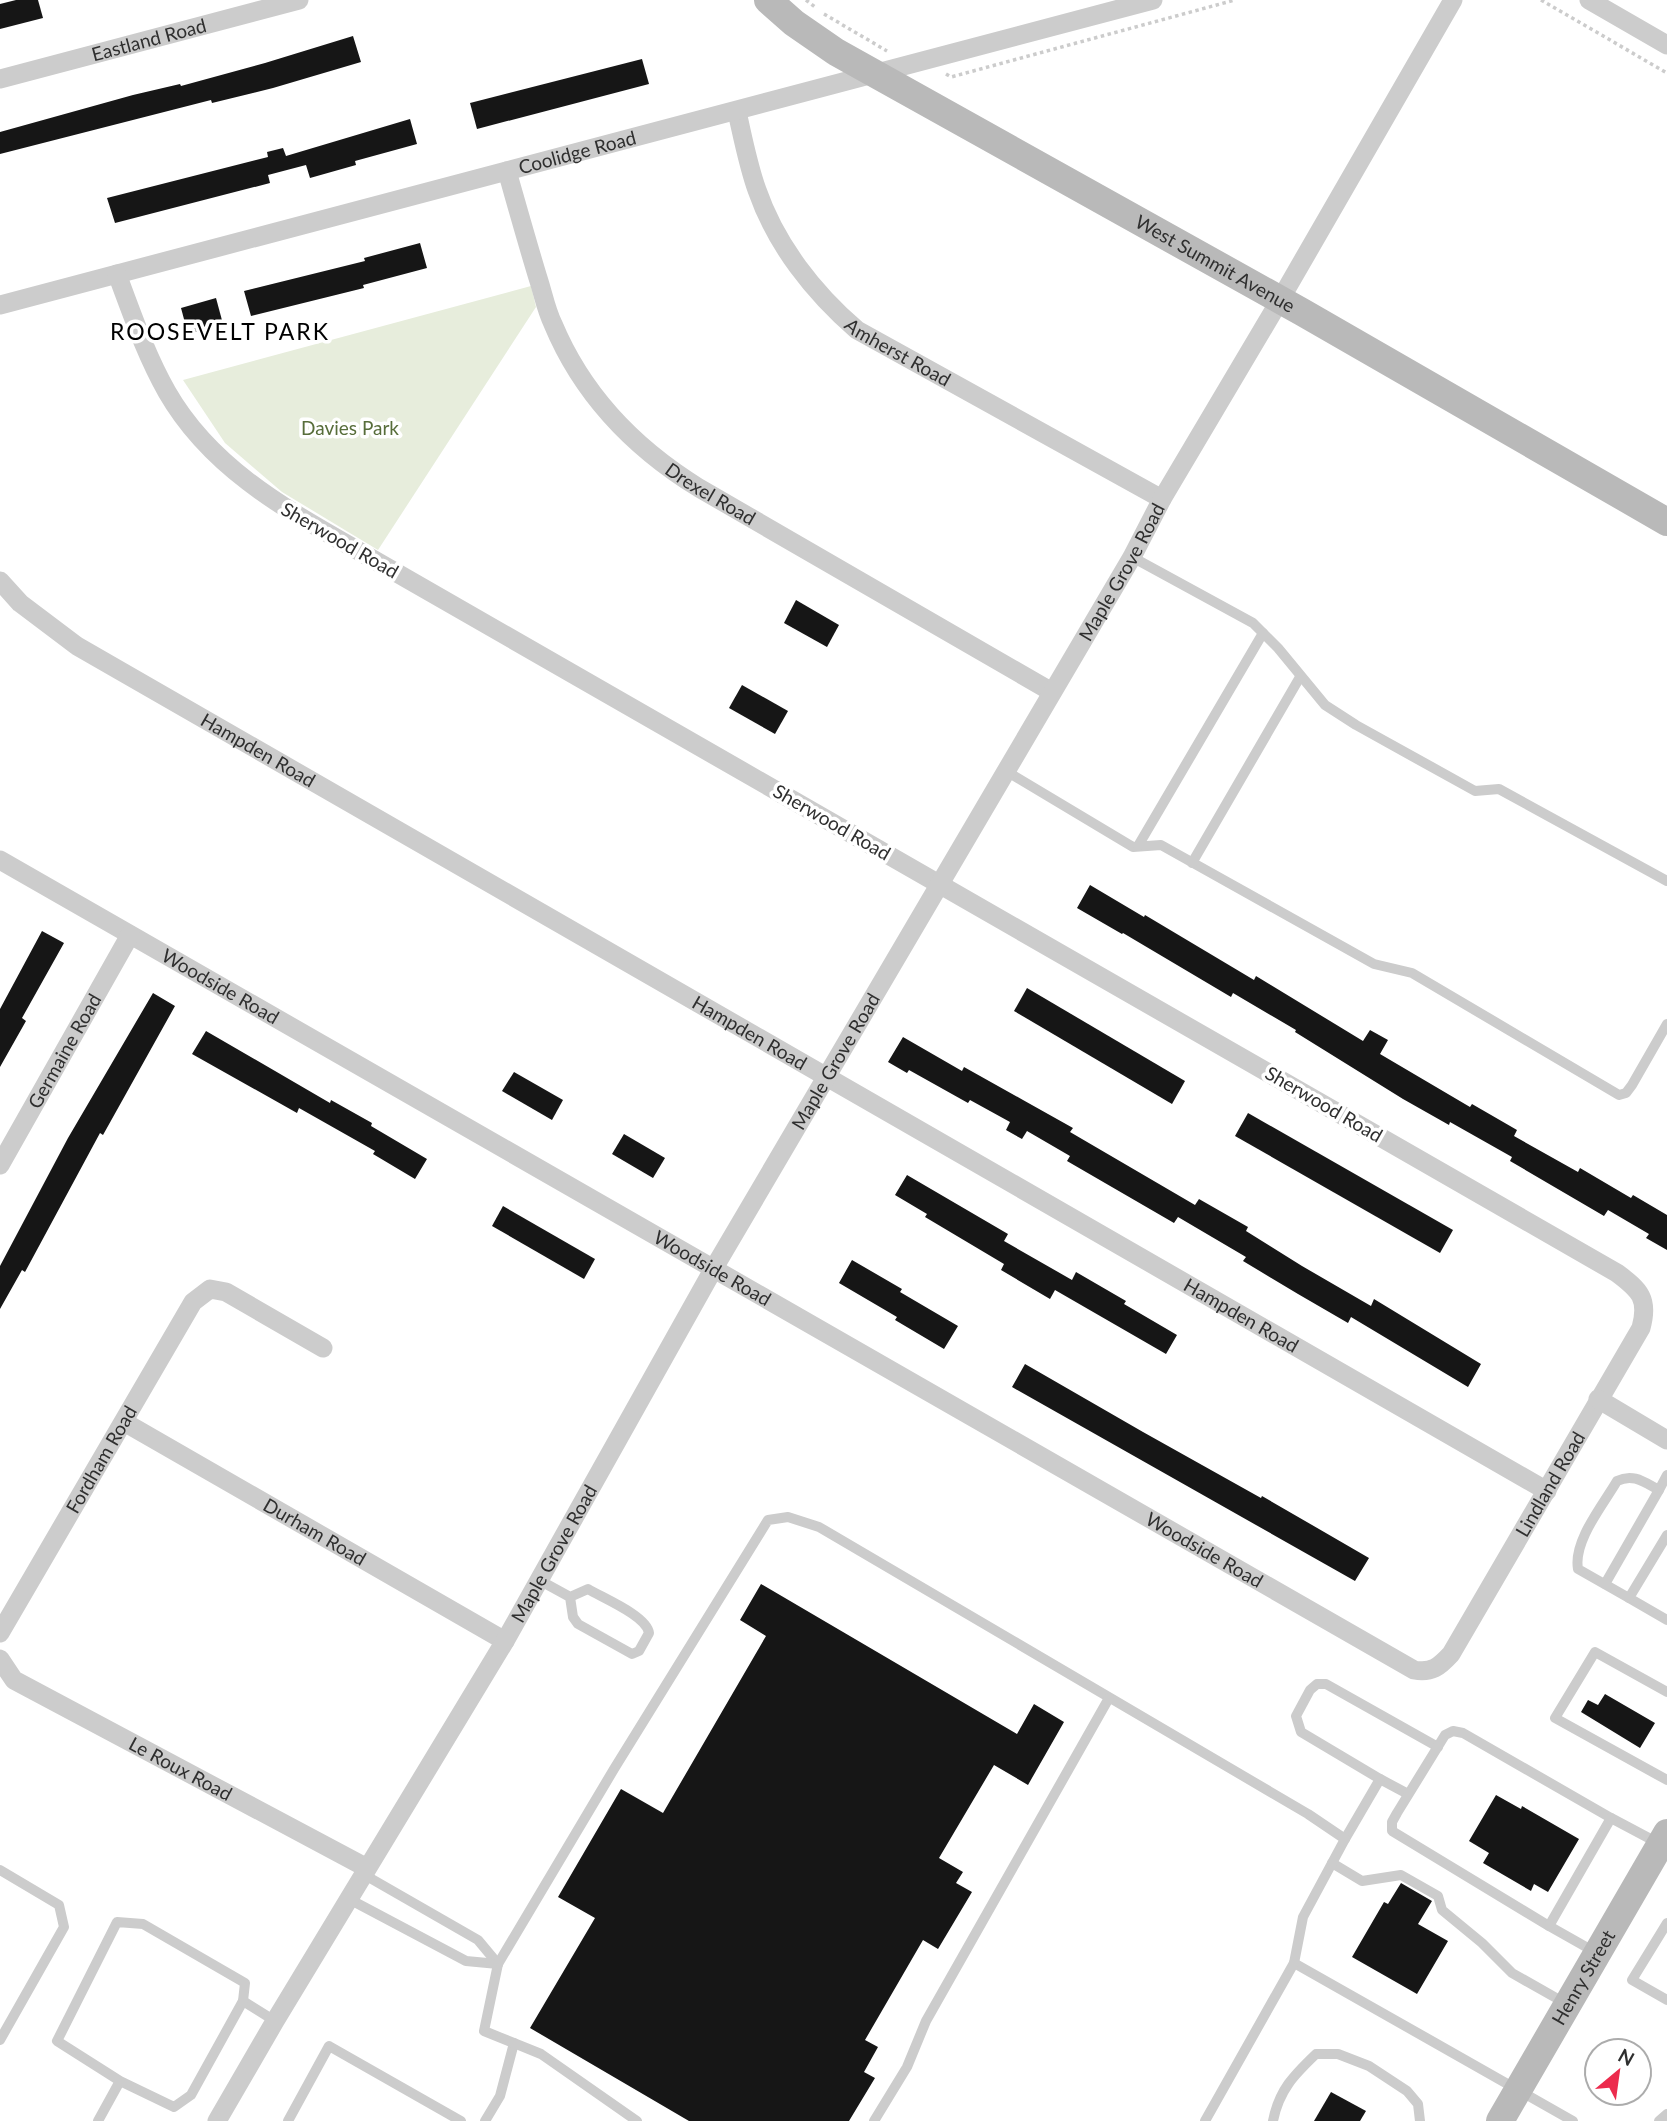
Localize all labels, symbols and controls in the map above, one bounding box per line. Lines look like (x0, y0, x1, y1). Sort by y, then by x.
street label: Eastland Road (89, 13, 209, 65)
street label: Coolidge Road (516, 125, 638, 178)
street label: West Summit Avenue (1132, 209, 1299, 317)
street label: Amherst Road (840, 313, 955, 391)
district label: ROOSEVELT PARK (110, 317, 330, 345)
park label: Davies Park (301, 416, 399, 439)
street label: Drexel Road (661, 457, 760, 529)
street label: Sherwood Road (277, 497, 403, 582)
street label: Maple Grove Road (1073, 499, 1169, 645)
street label: Hampden Road (197, 708, 320, 792)
street label: Sherwood Road (769, 779, 895, 864)
street label: Woodside Road (158, 943, 283, 1028)
street label: Germaine Road (22, 989, 106, 1112)
street label: Maple Grove Road (786, 989, 884, 1133)
street label: Hampden Road (689, 990, 811, 1074)
street label: Sherwood Road (1261, 1061, 1387, 1146)
street label: Woodside Road (650, 1225, 775, 1310)
street label: Hampden Road (1180, 1273, 1303, 1357)
street label: Fordham Road (60, 1401, 141, 1517)
street label: Lindland Road (1510, 1427, 1589, 1540)
street label: Maple Grove Road (506, 1480, 601, 1626)
street label: Durham Road (260, 1493, 370, 1570)
street label: Woodside Road (1142, 1507, 1267, 1592)
street label: Le Roux Road (125, 1732, 236, 1805)
street label: Henry Street (1546, 1925, 1619, 2029)
north arrow (1583, 2037, 1653, 2107)
text: N (1615, 2043, 1638, 2070)

